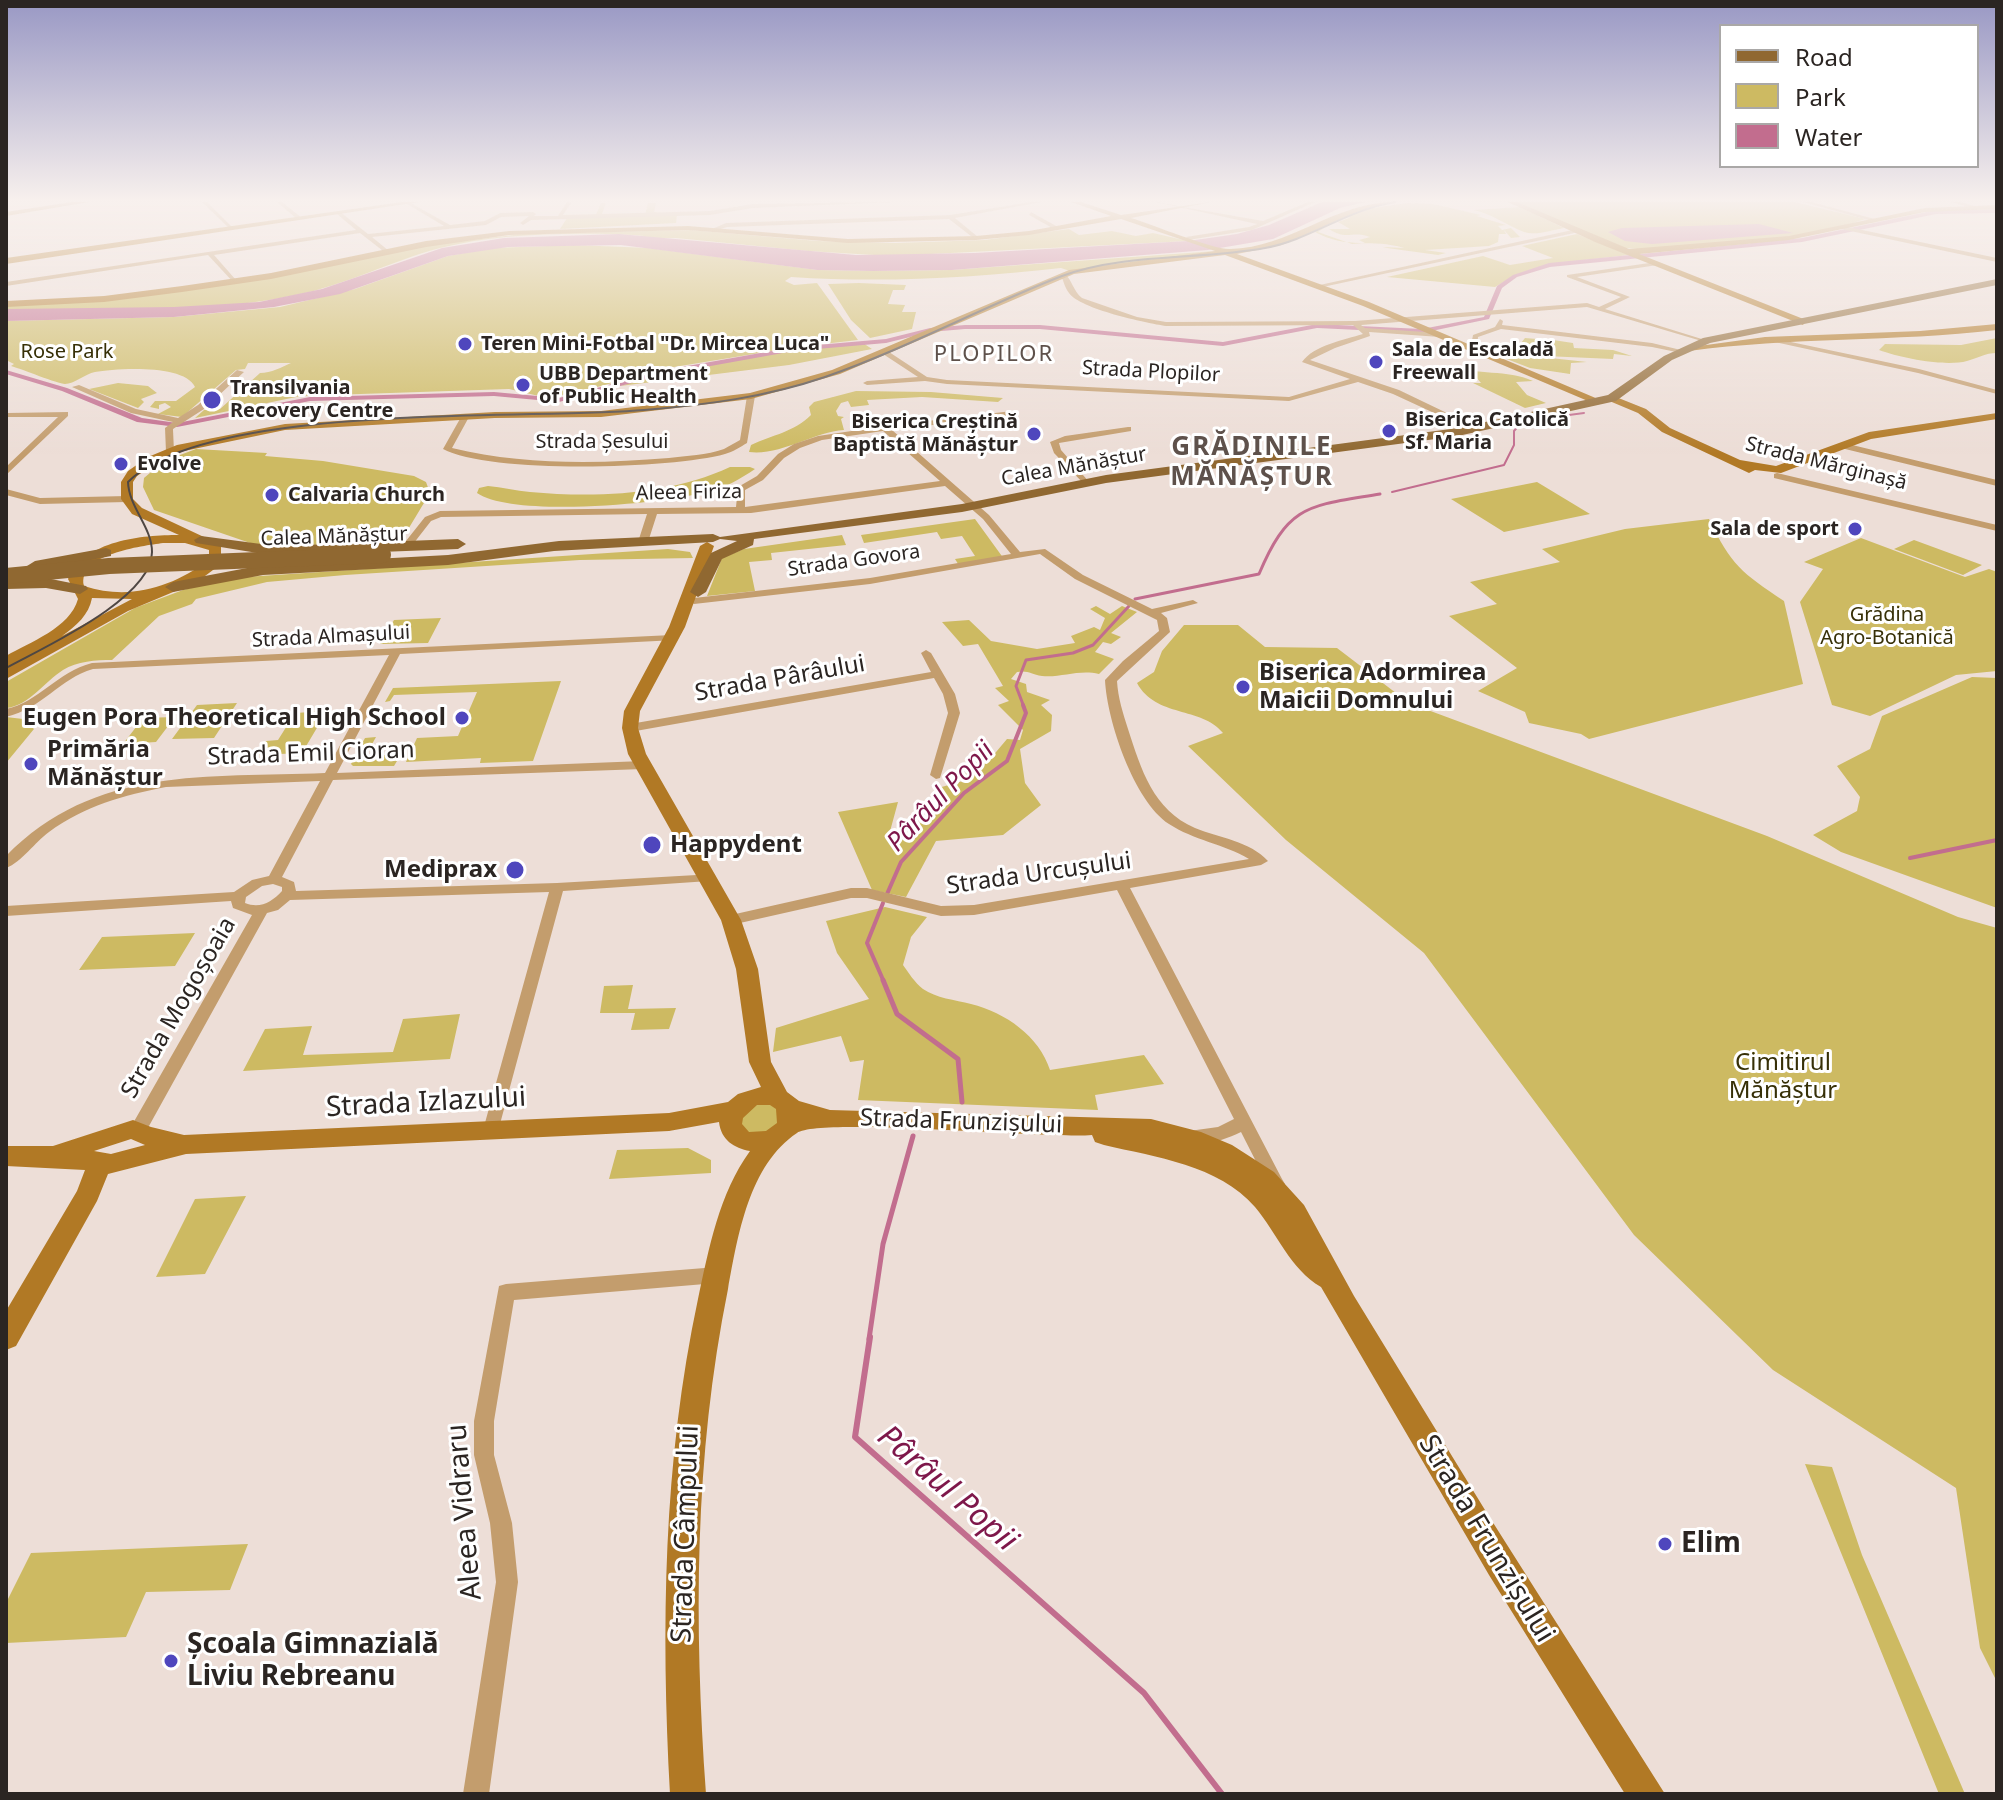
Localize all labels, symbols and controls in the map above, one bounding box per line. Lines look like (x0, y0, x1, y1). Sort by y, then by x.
legend (1719, 24, 1979, 168)
text: Road (1795, 40, 1853, 73)
text: Park (1795, 80, 1846, 113)
text: Water (1795, 120, 1862, 153)
place label: Teren Mini-Fotbal "Dr. Mircea Luca" (481, 332, 829, 356)
marker: Teren Mini-Fotbal "Dr. Mircea Luca" (456, 335, 474, 353)
place label: Sala de Escaladă Freewall (1392, 338, 1554, 385)
park label: Rose Park (21, 340, 113, 364)
district label: PLOPILOR (934, 342, 1054, 368)
marker: Sala de Escaladă Freewall (1367, 353, 1385, 371)
street label: Strada Plopilor (1081, 356, 1221, 388)
place label: UBB Department of Public Health (539, 362, 708, 409)
place label: Transilvania Recovery Centre (230, 376, 393, 423)
marker: UBB Department of Public Health (514, 376, 532, 394)
marker: Transilvania Recovery Centre (201, 389, 223, 411)
place label: Biserica Catolică Sf. Maria (1405, 408, 1569, 455)
place label: Biserica Creștină Baptistă Mănăștur (833, 410, 1018, 457)
marker: Biserica Catolică Sf. Maria (1380, 422, 1398, 440)
marker: Biserica Creștină Baptistă Mănăștur (1025, 425, 1043, 443)
street label: Strada Șesului (536, 430, 668, 454)
district label: GRĂDINILE MĂNĂȘTUR (1170, 432, 1334, 494)
street label: Strada Mărginașă (1743, 432, 1909, 496)
street label: Calea Mănăștur (999, 442, 1149, 492)
place label: Evolve (137, 452, 201, 476)
marker: Evolve (112, 455, 130, 473)
street label: Aleea Firiza (636, 480, 742, 506)
place label: Calvaria Church (288, 483, 445, 507)
marker: Calvaria Church (263, 486, 281, 504)
place label: Sala de sport (1710, 517, 1839, 541)
marker: Sala de sport (1846, 520, 1864, 538)
street label: Calea Mănăștur (260, 522, 408, 552)
street label: Strada Govora (786, 540, 922, 582)
park label: Grădina Agro-Botanică (1820, 603, 1954, 650)
street label: Strada Almașului (251, 621, 411, 653)
street label: Strada Pârâului (693, 650, 867, 708)
place label: Biserica Adormirea Maicii Domnului (1259, 659, 1486, 715)
marker: Biserica Adormirea Maicii Domnului (1234, 678, 1252, 696)
place label: Eugen Pora Theoretical High School (23, 704, 446, 732)
marker: Eugen Pora Theoretical High School (453, 709, 471, 727)
place label: Primăria Mănăștur (47, 736, 163, 792)
street label: Strada Emil Cioran (207, 736, 415, 772)
water label: Pârâul Popii (881, 736, 1001, 858)
marker: Primăria Mănăștur (22, 755, 40, 773)
place label: Happydent (670, 831, 802, 859)
marker: Happydent (641, 834, 663, 856)
street label: Strada Urcușului (945, 847, 1133, 901)
place label: Mediprax (384, 856, 497, 884)
marker: Mediprax (504, 859, 526, 881)
street label: Strada Mogoșoaia (116, 913, 242, 1103)
park label: Cimitirul Mănăștur (1729, 1049, 1837, 1105)
street label: Strada Izlazului (325, 1081, 527, 1125)
street label: Strada Frunzișului (859, 1104, 1063, 1140)
water label: Pârâul Popii (869, 1418, 1025, 1560)
street label: Aleea Vidraru (441, 1423, 489, 1601)
street label: Strada Câmpului (665, 1424, 707, 1644)
street label: Strada Frunzișului (1411, 1429, 1561, 1649)
place label: Elim (1681, 1527, 1741, 1561)
marker: Elim (1656, 1535, 1674, 1553)
place label: Școala Gimnazială Liviu Rebreanu (187, 1628, 439, 1694)
marker: Școala Gimnazială Liviu Rebreanu (162, 1652, 180, 1670)

